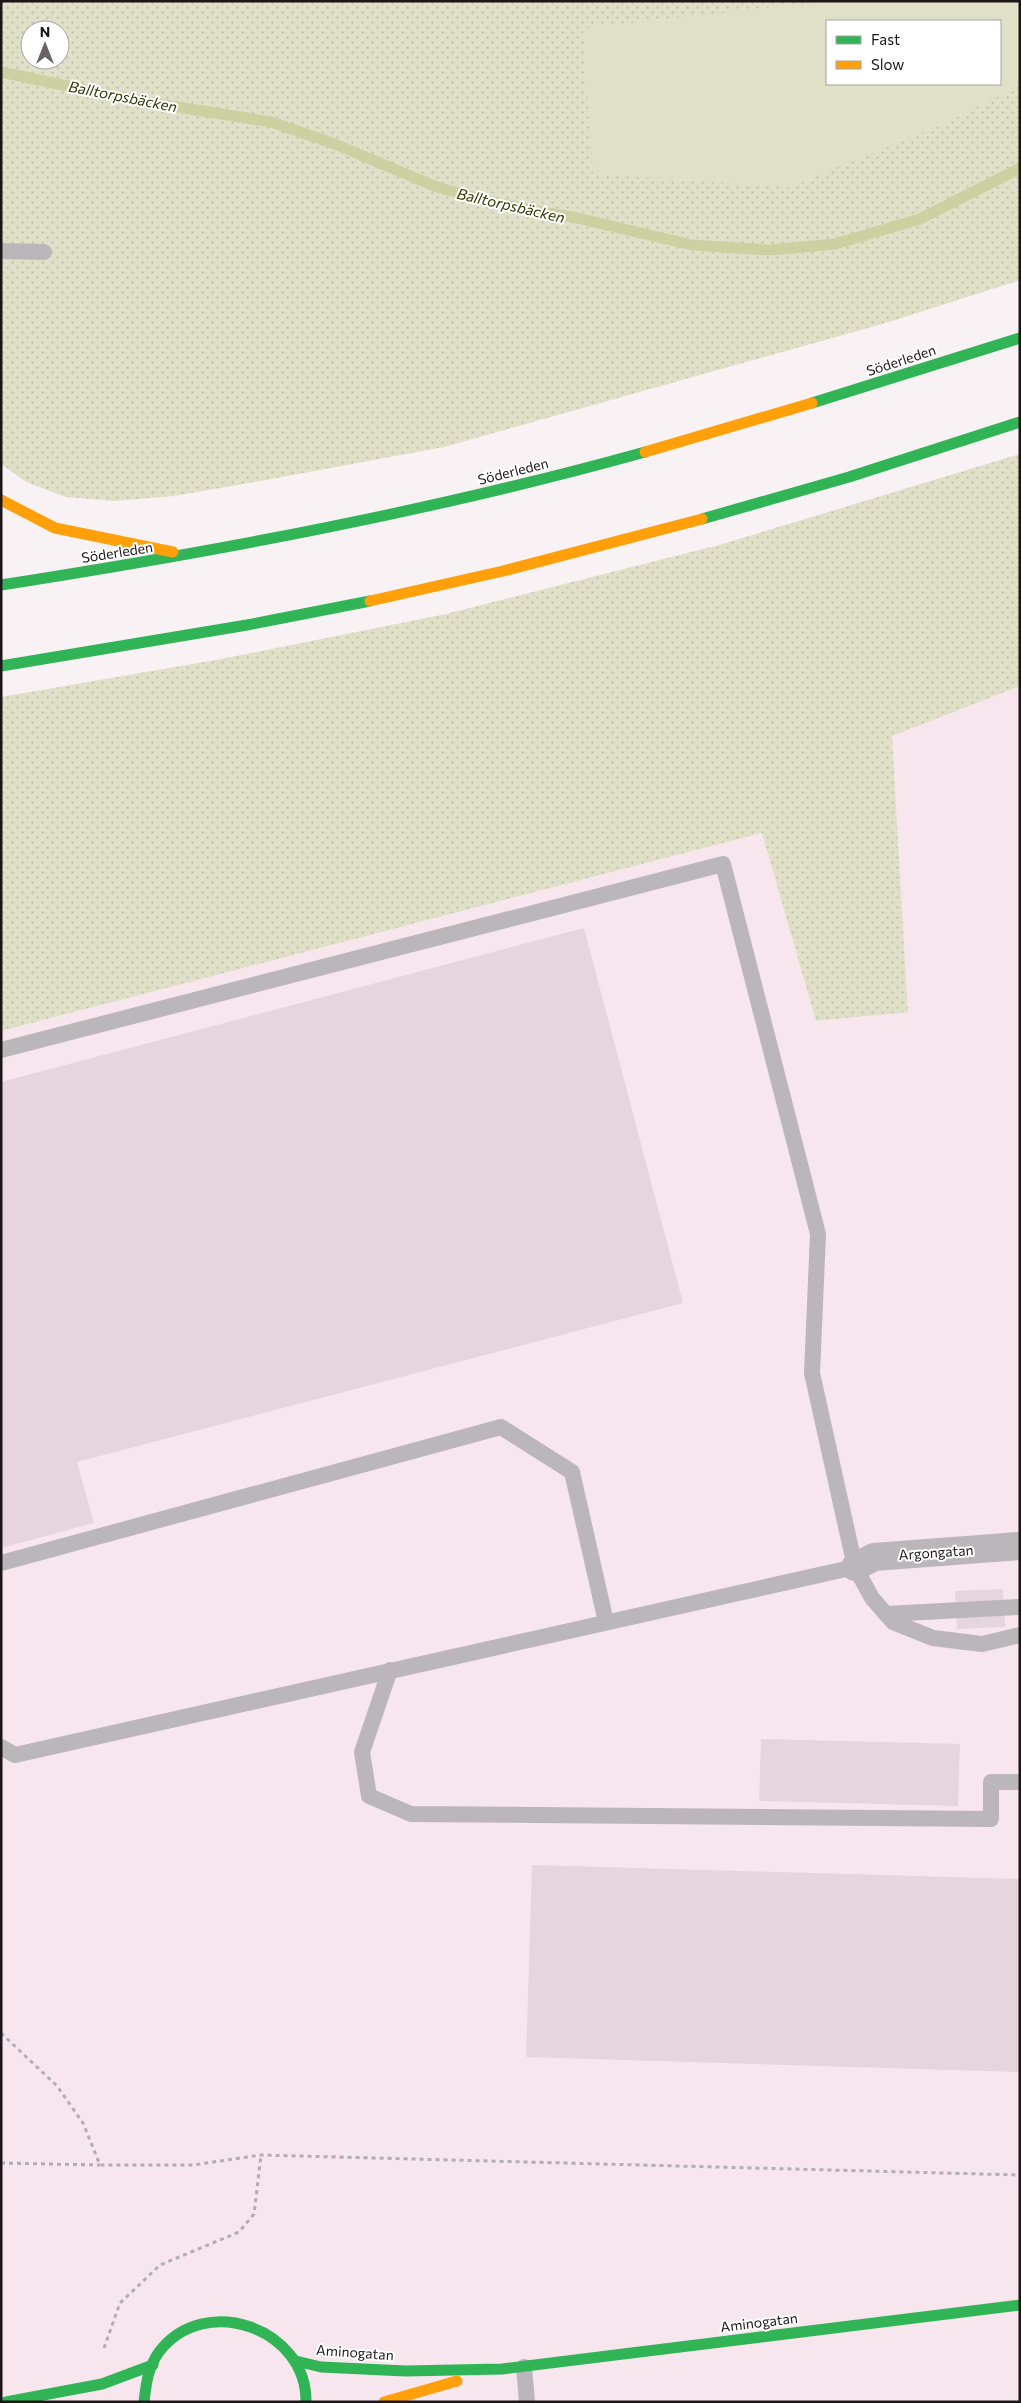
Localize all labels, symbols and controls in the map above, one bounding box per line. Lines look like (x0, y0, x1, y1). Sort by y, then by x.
north arrow (20, 20, 70, 70)
legend (826, 20, 1001, 85)
text: N (40, 23, 50, 40)
text: Fast (871, 30, 900, 48)
text: Slow (871, 55, 904, 73)
water label: Balltorpsbäcken (67, 77, 179, 115)
water label: Balltorpsbäcken (455, 184, 567, 226)
street label: Söderleden (864, 341, 938, 379)
street label: Söderleden (476, 454, 550, 488)
street label: Söderleden (80, 538, 154, 566)
street label: Argongatan (898, 1541, 974, 1563)
street label: Aminogatan (719, 2309, 799, 2335)
street label: Aminogatan (316, 2341, 394, 2363)

